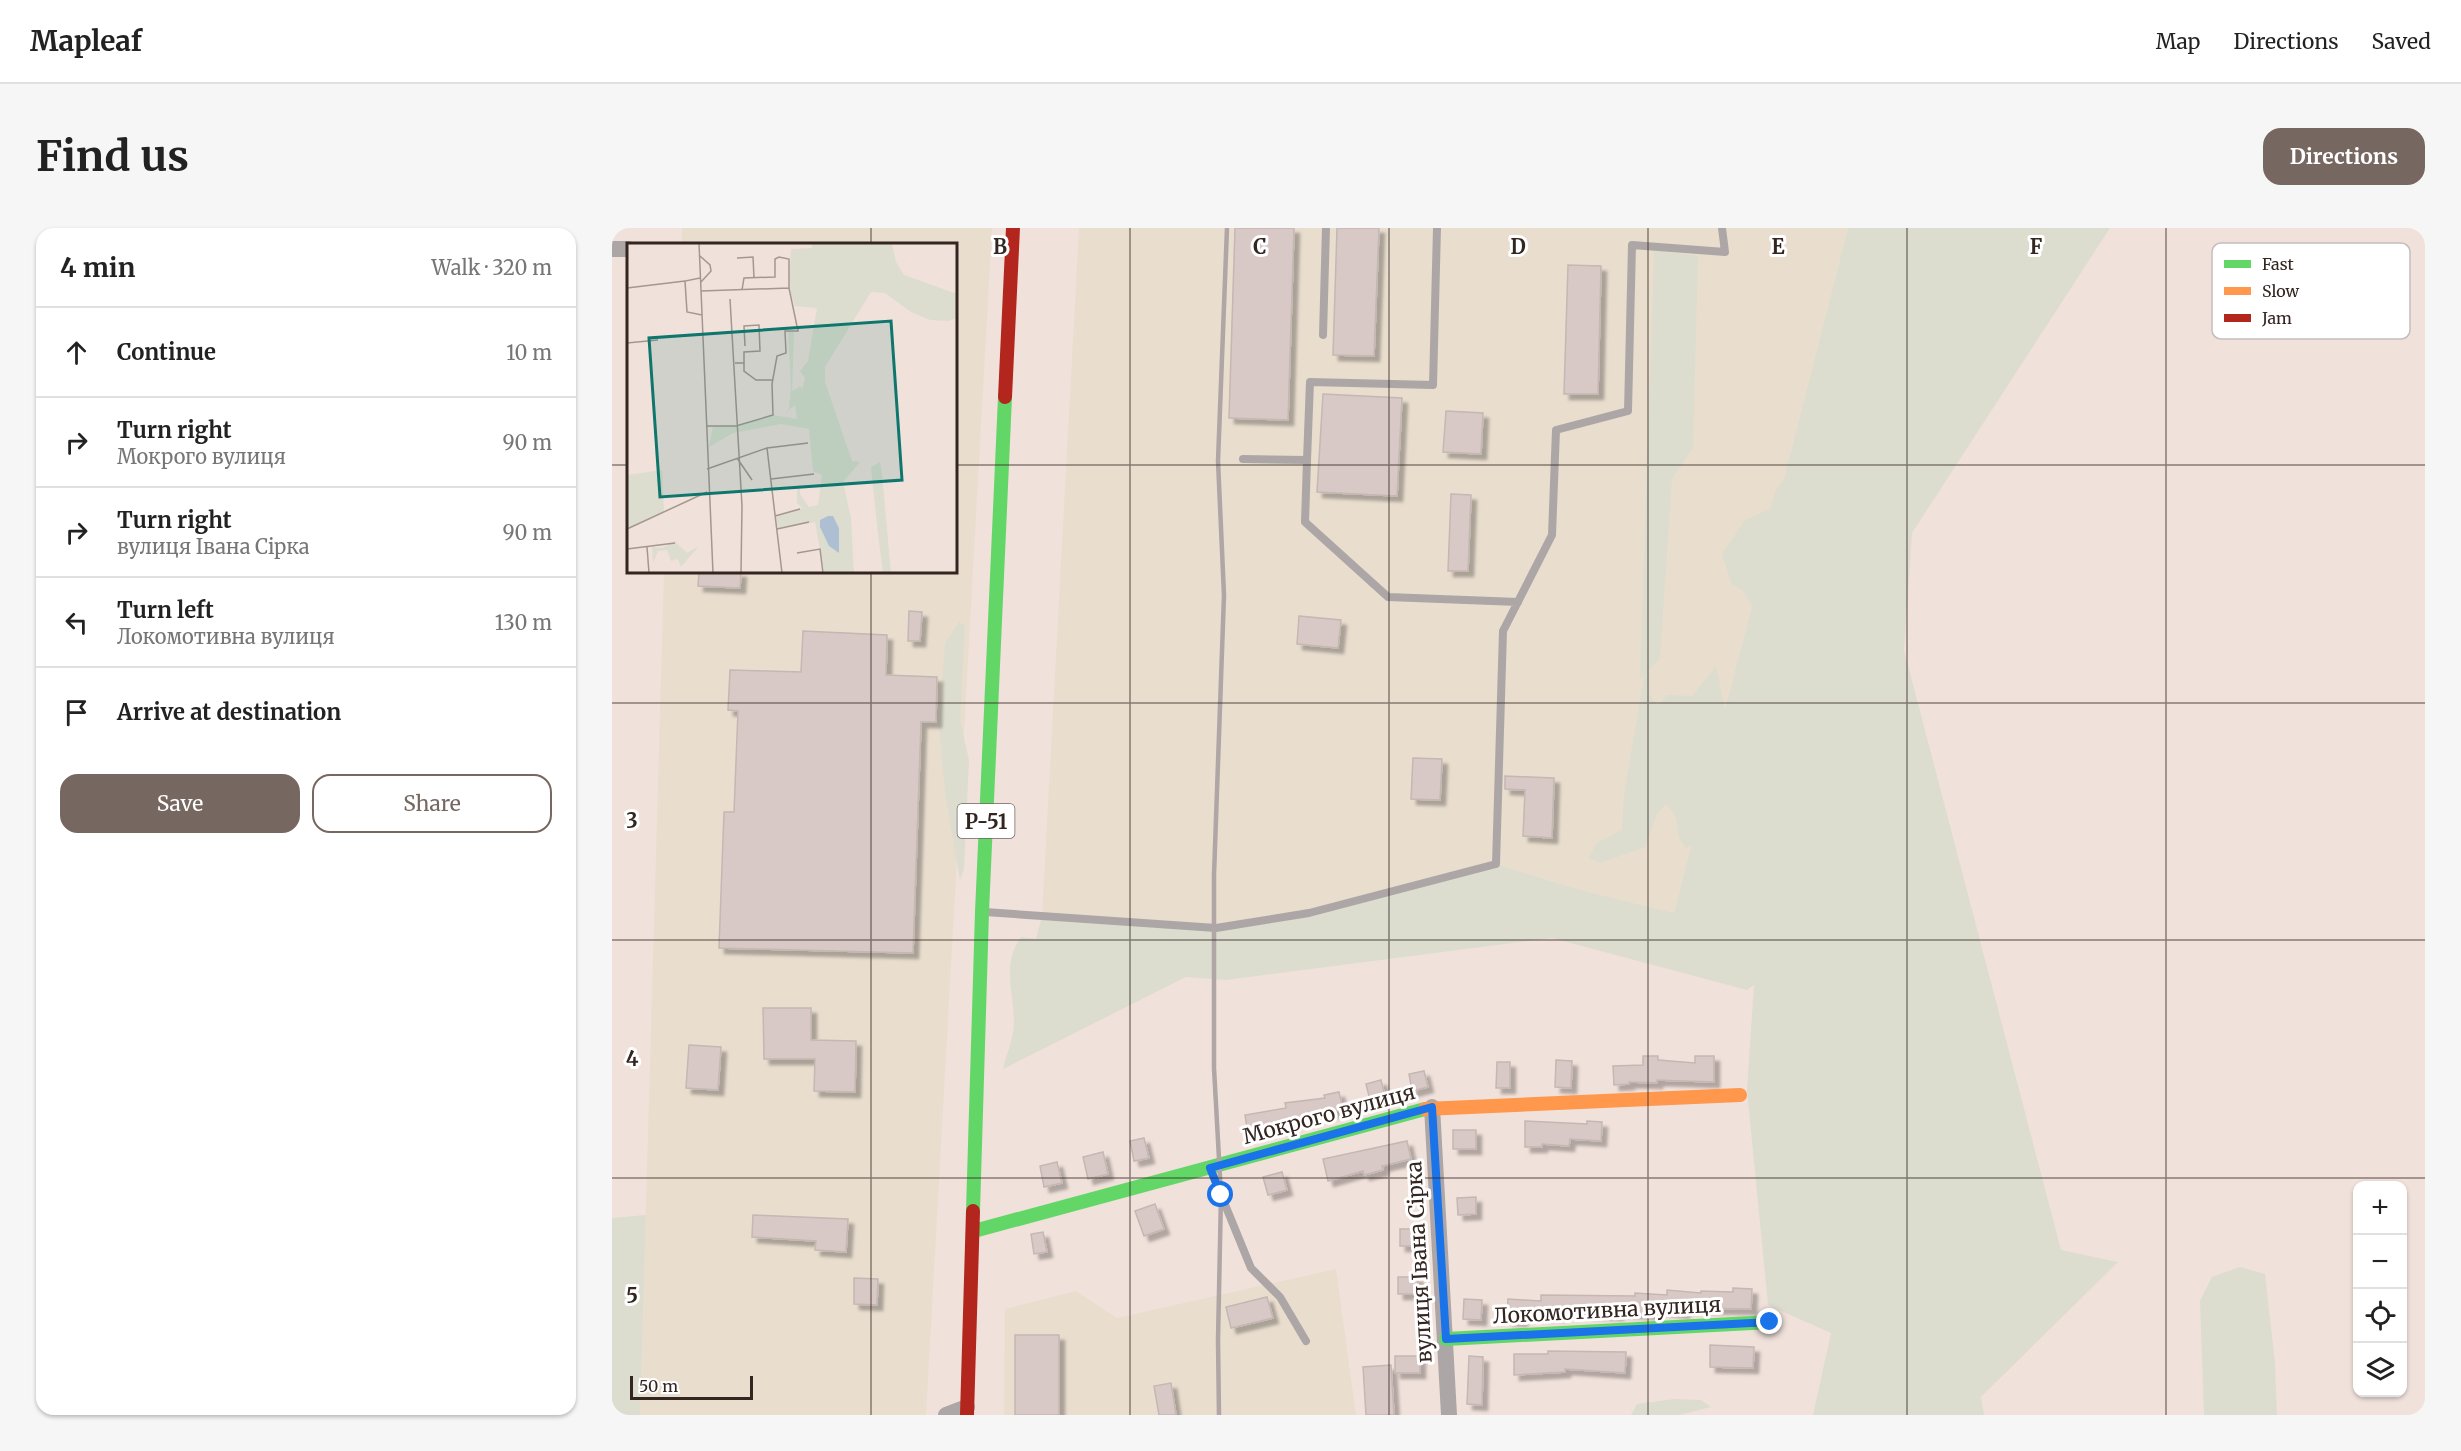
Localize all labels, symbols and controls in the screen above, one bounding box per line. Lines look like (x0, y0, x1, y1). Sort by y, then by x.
text: Mapleaf (30, 23, 142, 59)
text: Map (2156, 28, 2200, 55)
text: Directions (2233, 28, 2338, 55)
text: Saved (2371, 28, 2431, 55)
button: Directions (2263, 128, 2425, 185)
text: Find us (36, 130, 189, 182)
text: B (993, 234, 1007, 259)
text: C (1253, 234, 1267, 259)
text: D (1510, 234, 1526, 259)
text: E (1771, 234, 1785, 259)
text: F (2030, 234, 2043, 259)
inset map (627, 243, 957, 573)
legend (2212, 243, 2410, 339)
text: 4 min (60, 251, 135, 284)
text: Fast (2262, 254, 2295, 274)
text: Walk · 320 m (432, 255, 552, 280)
text: Slow (2262, 281, 2300, 301)
text: Jam (2261, 308, 2292, 328)
icon: ahead (60, 336, 93, 369)
text: Continue (117, 338, 216, 366)
text: 10 m (506, 340, 552, 365)
text: Turn right (117, 416, 231, 444)
icon: right (60, 426, 93, 459)
text: 90 m (502, 430, 552, 455)
text: Мокрого вулиця (117, 444, 286, 469)
text: Turn right (117, 506, 231, 534)
icon: right (60, 516, 93, 549)
text: 90 m (502, 520, 552, 545)
text: вулиця Івана Сірка (117, 534, 310, 559)
text: Turn left (117, 596, 214, 624)
icon: left (60, 606, 93, 639)
text: 130 m (495, 610, 552, 635)
text: Локомотивна вулиця (117, 624, 335, 649)
icon: arrive (60, 696, 93, 729)
text: Arrive at destination (117, 698, 341, 726)
button: Save (60, 774, 300, 833)
button: Share (312, 774, 552, 833)
road number: Р-51 (958, 804, 1015, 838)
text: 3 (626, 808, 638, 833)
text: 4 (626, 1046, 639, 1071)
street label: Мокрого вулиця (1240, 1078, 1418, 1150)
street label: вулиця Івана Сірка (1400, 1160, 1438, 1364)
route start (1207, 1181, 1233, 1207)
map controls (2353, 1181, 2407, 1397)
button: + (2353, 1181, 2407, 1235)
button: − (2353, 1235, 2407, 1289)
text: 5 (626, 1283, 638, 1308)
button: locate (2353, 1289, 2407, 1343)
street label: Локомотивна вулиця (1492, 1291, 1722, 1329)
route end (1756, 1308, 1782, 1334)
button: layers (2353, 1343, 2407, 1397)
scale bar (630, 1373, 753, 1400)
text: 50 m (639, 1376, 678, 1396)

